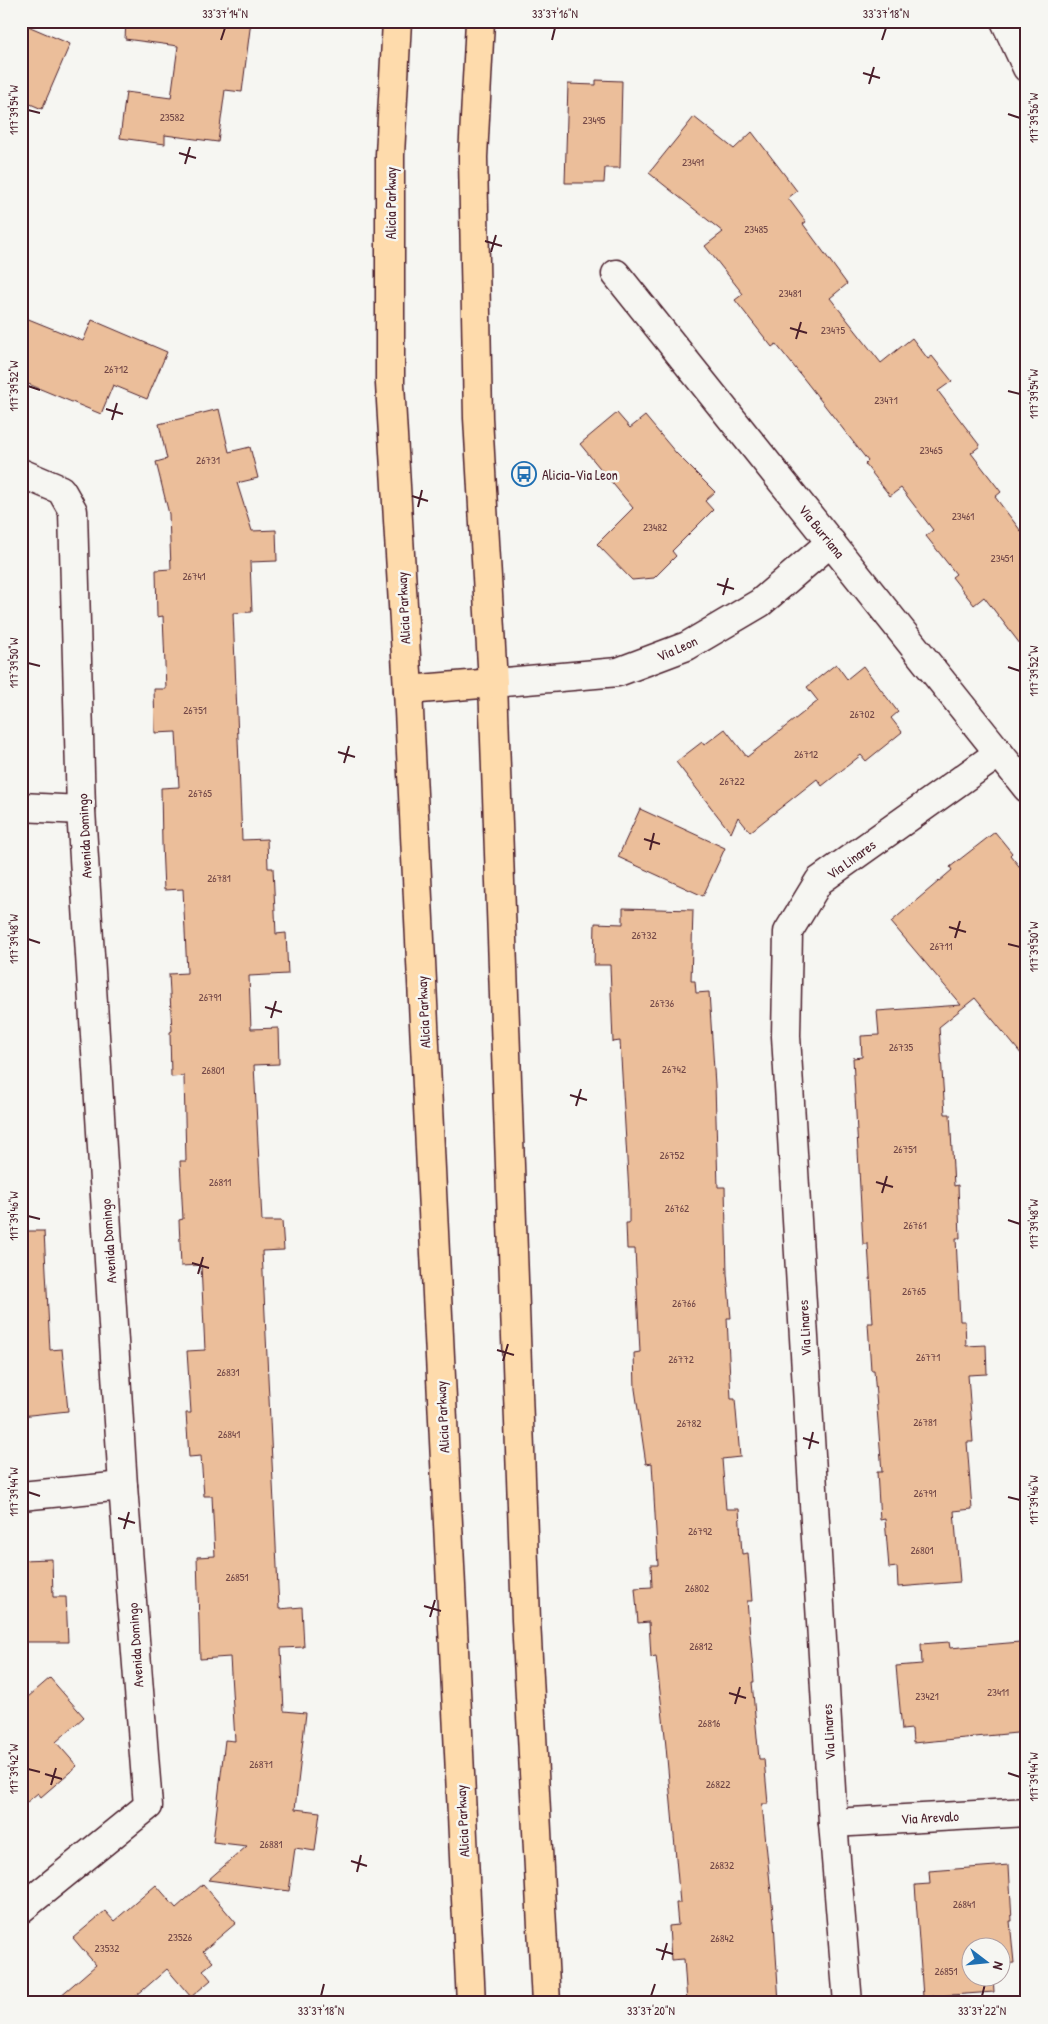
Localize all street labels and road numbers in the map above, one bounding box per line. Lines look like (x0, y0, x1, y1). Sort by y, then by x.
street label: Alicia Parkway (381, 167, 401, 239)
street label: Via Burriana (795, 500, 850, 562)
street label: Alicia Parkway (392, 571, 415, 645)
street label: Via Leon (654, 631, 700, 665)
street label: Avenida Domingo (72, 793, 97, 879)
street label: Via Linares (823, 835, 879, 883)
street label: Alicia Parkway (412, 975, 435, 1049)
street label: Avenida Domingo (96, 1198, 121, 1284)
street label: Via Linares (793, 1299, 815, 1357)
street label: Alicia Parkway (431, 1380, 454, 1454)
street label: Avenida Domingo (123, 1602, 148, 1688)
street label: Via Linares (817, 1703, 839, 1761)
street label: Alicia Parkway (451, 1784, 474, 1858)
street label: Via Arevalo (901, 1806, 960, 1828)

